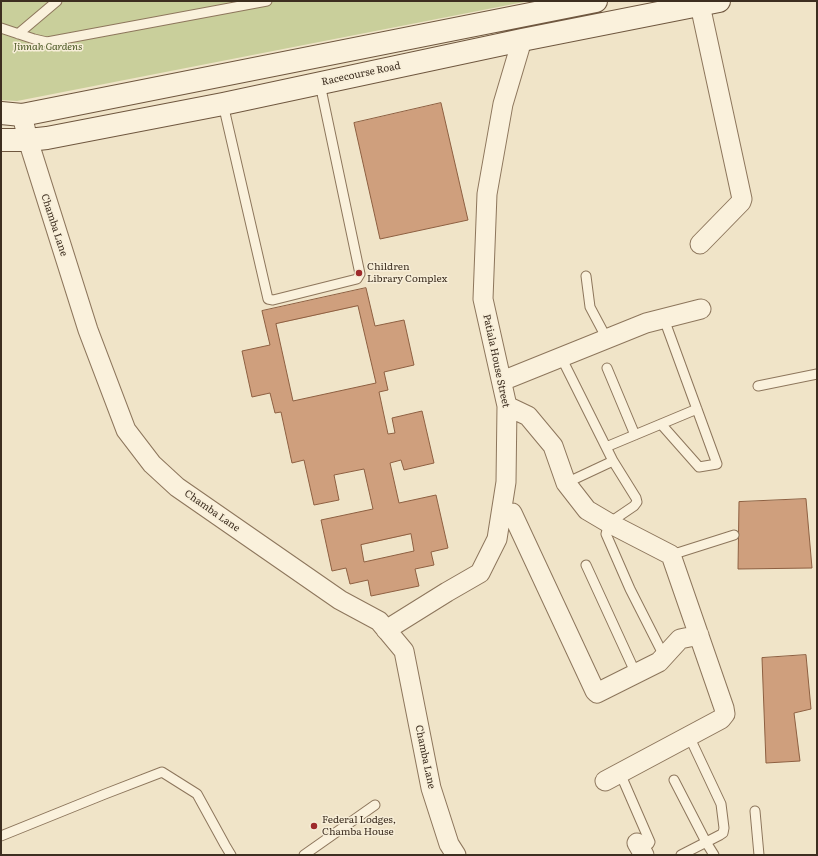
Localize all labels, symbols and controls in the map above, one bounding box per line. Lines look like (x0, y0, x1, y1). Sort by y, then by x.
park label: Jinnah Gardens (14, 41, 82, 53)
street label: Racecourse Road (320, 60, 402, 88)
street label: Chamba Lane (38, 192, 70, 258)
place label: Children Library Complex (367, 261, 447, 284)
marker: Children Library Complex (354, 268, 364, 278)
street label: Patiala House Street (480, 313, 512, 409)
street label: Chamba Lane (182, 487, 242, 535)
street label: Chamba Lane (412, 724, 438, 790)
place label: Federal Lodges, Chamba House (322, 814, 396, 838)
marker: Federal Lodges, Chamba House (309, 821, 319, 831)

